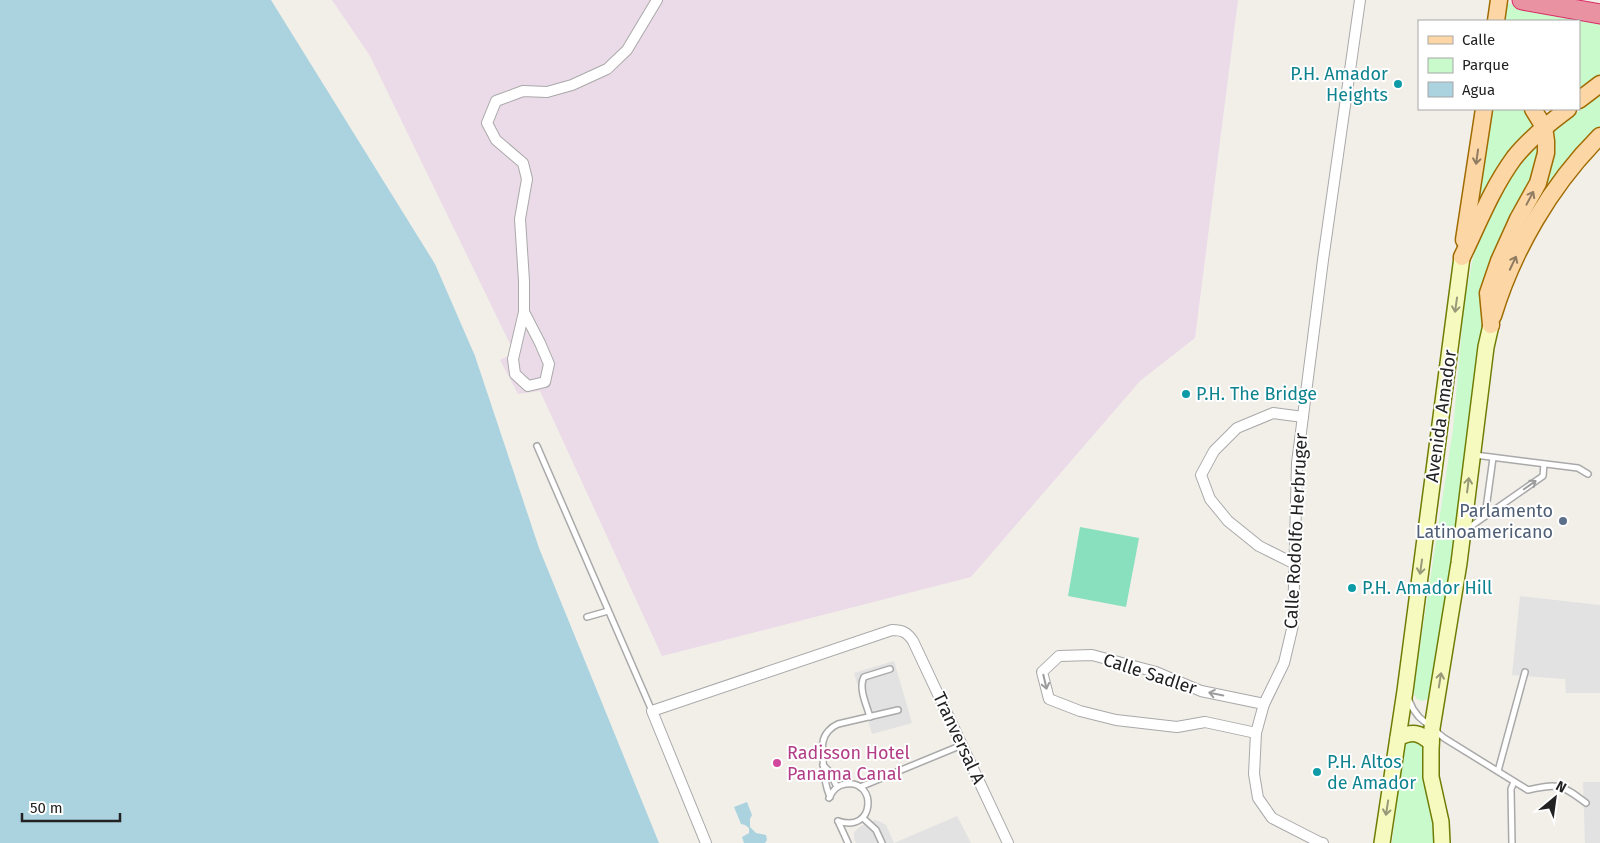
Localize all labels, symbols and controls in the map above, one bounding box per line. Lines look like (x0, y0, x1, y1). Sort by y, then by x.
legend (1418, 20, 1580, 110)
text: Calle (1462, 31, 1495, 49)
text: Parque (1462, 56, 1509, 74)
place label: P.H. Amador Heights (1290, 63, 1388, 106)
marker: P.H. Amador Heights (1392, 78, 1404, 90)
text: Agua (1462, 81, 1495, 99)
one-way arrow (1471, 149, 1481, 165)
one-way arrow (1525, 191, 1535, 206)
one-way arrow (1509, 256, 1519, 271)
one-way arrow (1450, 297, 1460, 313)
street label: Avenida Amador (1421, 348, 1461, 484)
place label: P.H. The Bridge (1196, 383, 1317, 405)
marker: P.H. The Bridge (1180, 388, 1192, 400)
street label: Calle Rodolfo Herbruger (1280, 432, 1312, 630)
one-way arrow (1464, 477, 1474, 493)
one-way arrow (1523, 480, 1537, 490)
place label: Parlamento Latinoamericano (1416, 500, 1553, 543)
marker: Parlamento Latinoamericano (1557, 515, 1569, 527)
one-way arrow (1416, 559, 1426, 575)
place label: P.H. Amador Hill (1362, 577, 1492, 599)
marker: P.H. Amador Hill (1346, 582, 1358, 594)
street label: Calle Sadler (1101, 649, 1200, 699)
one-way arrow (1435, 672, 1445, 688)
one-way arrow (1041, 674, 1050, 690)
street label: Tranversal A (928, 689, 990, 788)
one-way arrow (1209, 689, 1225, 699)
place label: Radisson Hotel Panama Canal (787, 742, 910, 785)
place label: P.H. Altos de Amador (1327, 751, 1416, 794)
marker: Radisson Hotel Panama Canal (771, 757, 783, 769)
marker: P.H. Altos de Amador (1311, 766, 1323, 778)
north arrow (1530, 773, 1580, 823)
text: N (1553, 777, 1569, 797)
scale bar (22, 790, 120, 822)
text: 50 m (30, 799, 63, 817)
one-way arrow (1382, 800, 1392, 816)

